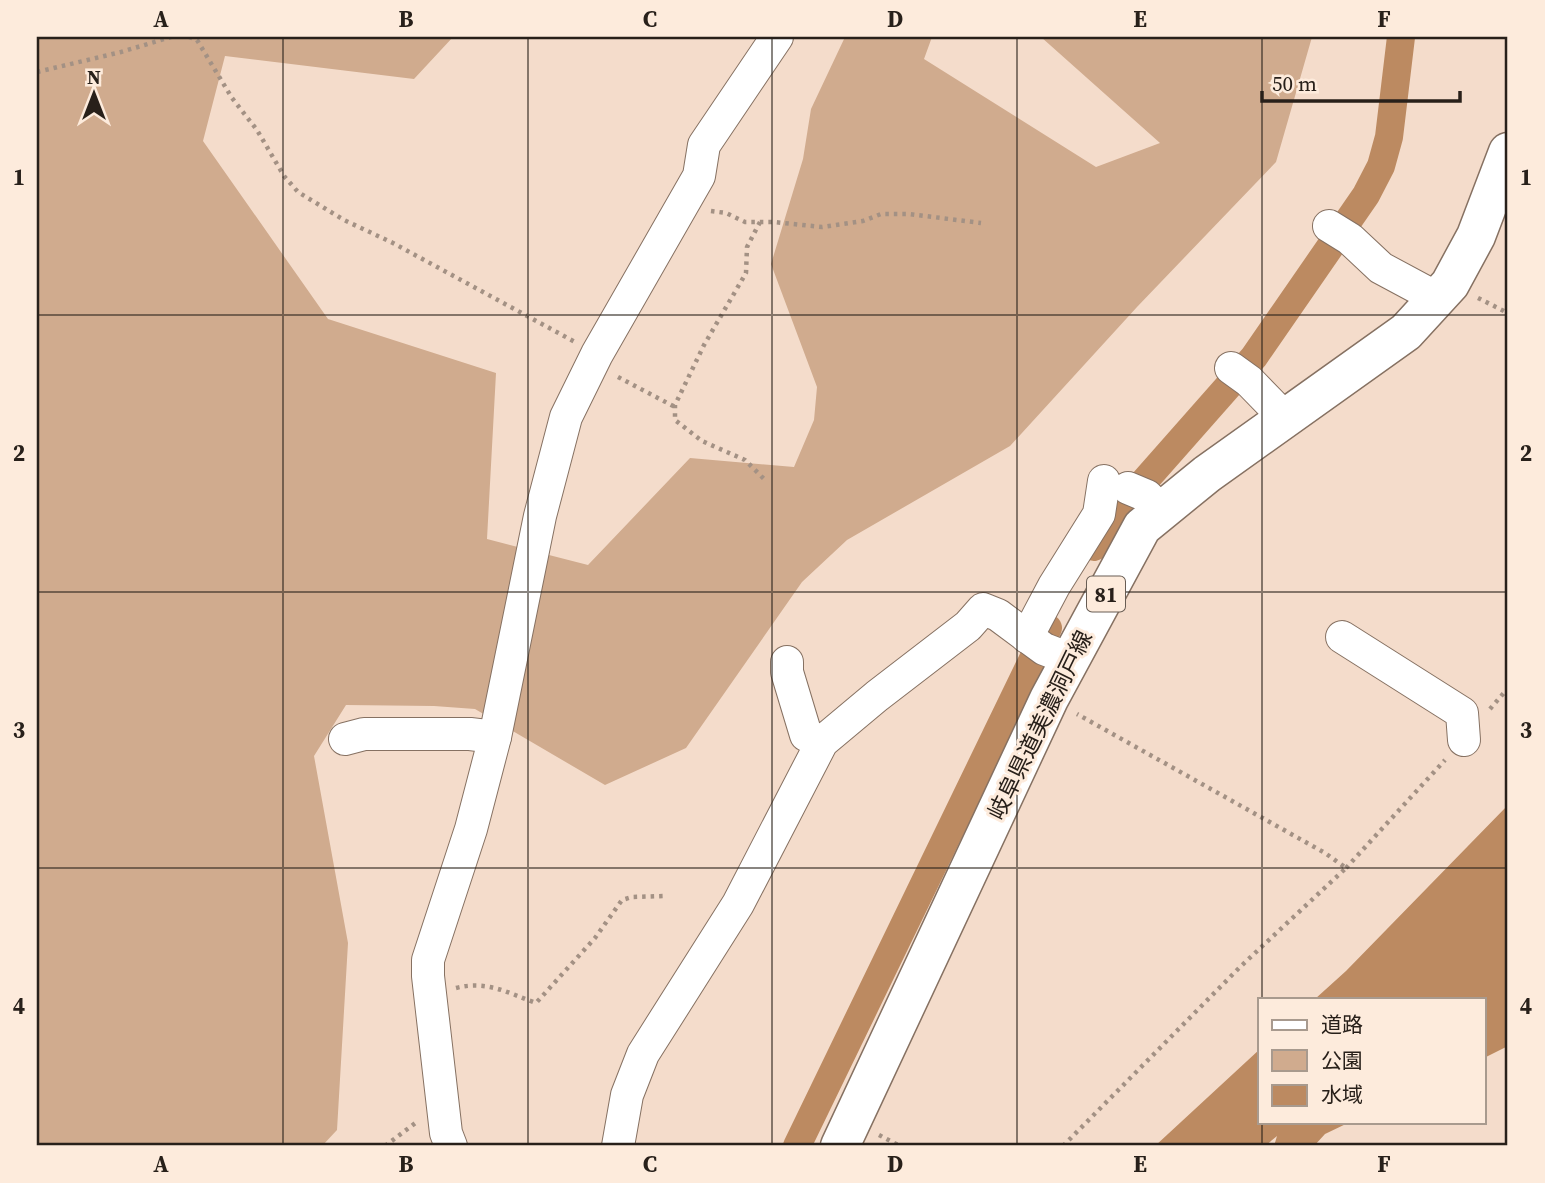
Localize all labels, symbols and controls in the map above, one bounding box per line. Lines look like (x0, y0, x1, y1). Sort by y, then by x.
text: A (153, 3, 169, 35)
text: B (399, 3, 414, 35)
text: C (643, 3, 657, 35)
text: D (887, 3, 903, 35)
text: E (1133, 3, 1147, 35)
text: F (1377, 3, 1391, 35)
north arrow (60, 60, 130, 130)
scale bar (1262, 60, 1459, 104)
text: N (87, 64, 101, 90)
text: 50 m (1272, 69, 1317, 98)
text: 1 (13, 161, 25, 193)
text: 1 (1520, 161, 1532, 193)
text: 2 (13, 437, 25, 469)
text: 2 (1520, 437, 1532, 469)
road number: 81 (1087, 576, 1125, 612)
street label: 岐阜県道美濃洞戸線 (980, 625, 1100, 825)
text: 3 (13, 714, 25, 746)
text: 3 (1520, 714, 1532, 746)
text: 4 (13, 990, 25, 1022)
text: 4 (1520, 990, 1532, 1022)
legend (1258, 998, 1486, 1124)
text: 道路 (1321, 1010, 1363, 1039)
text: 公園 (1321, 1046, 1363, 1075)
text: 水域 (1321, 1080, 1363, 1109)
text: A (153, 1148, 169, 1180)
text: B (399, 1148, 414, 1180)
text: C (643, 1148, 657, 1180)
text: D (887, 1148, 903, 1180)
text: E (1133, 1148, 1147, 1180)
text: F (1377, 1148, 1391, 1180)

